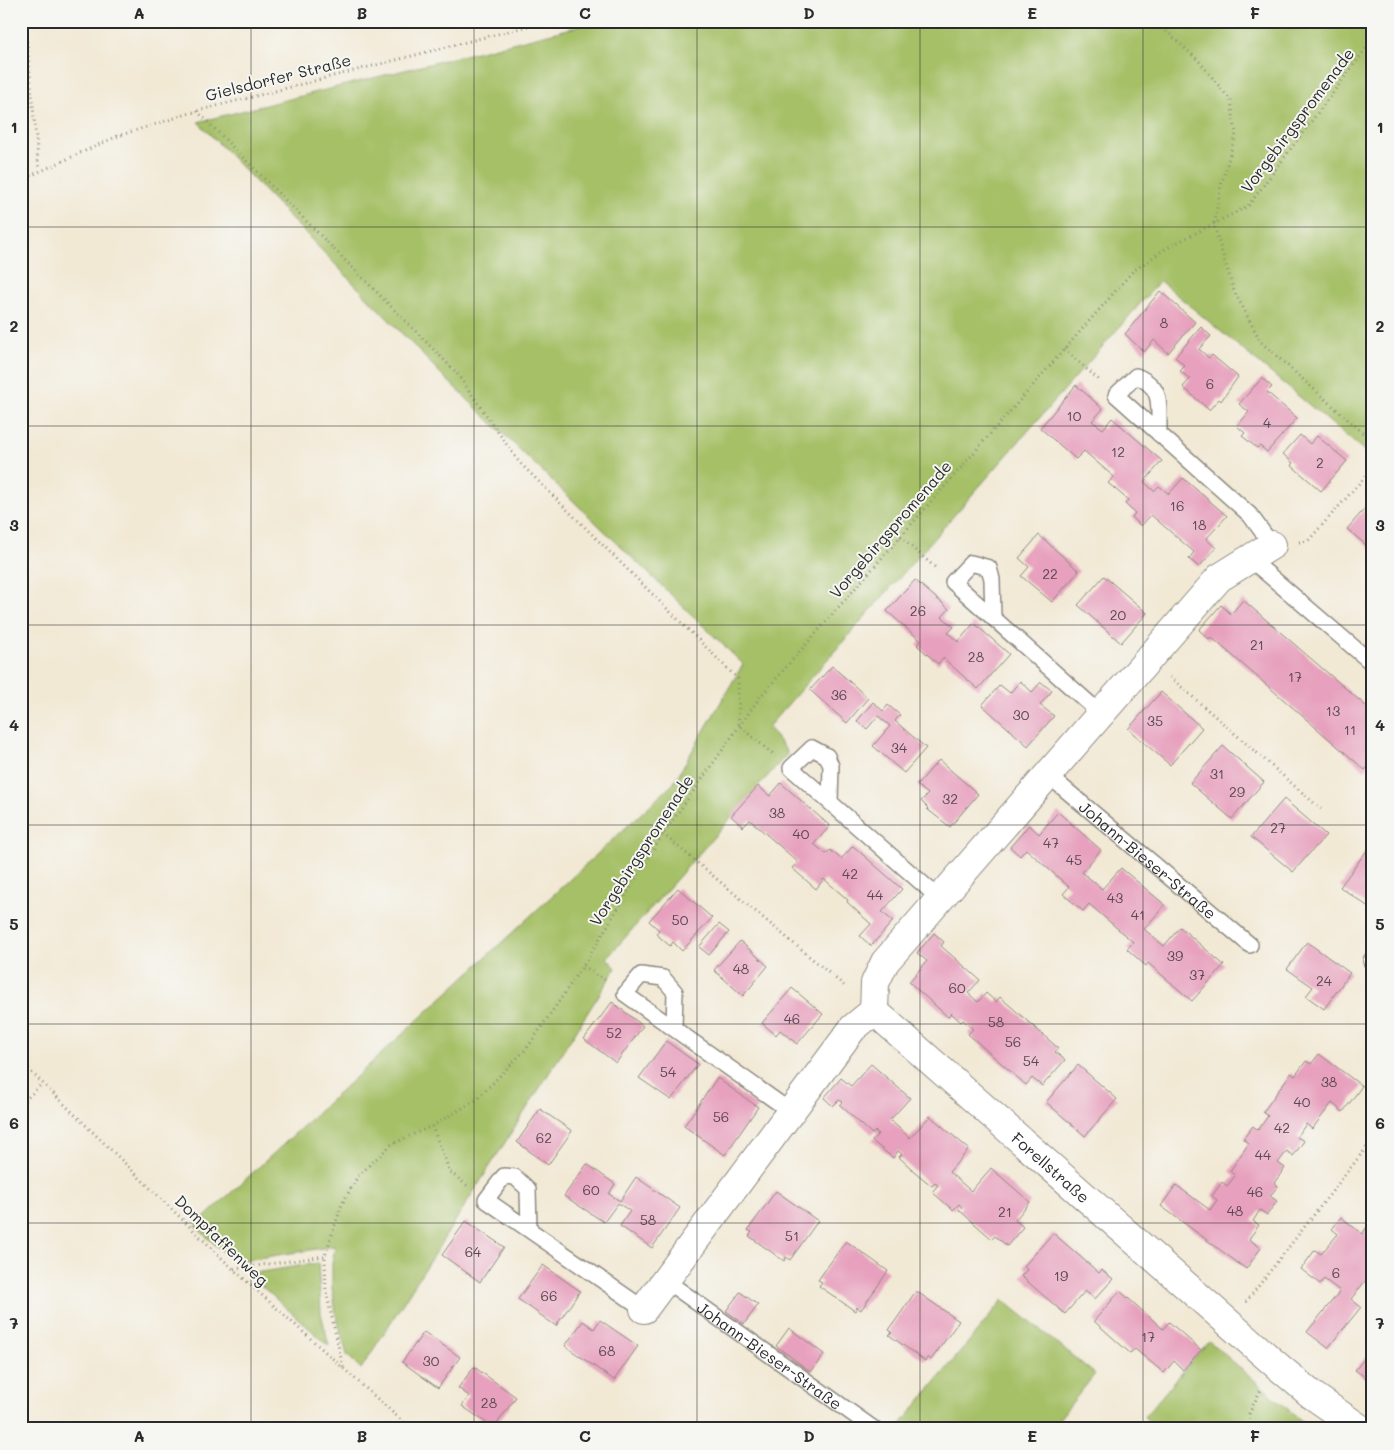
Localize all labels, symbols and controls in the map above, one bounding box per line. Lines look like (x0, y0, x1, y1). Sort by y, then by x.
text: A (133, 2, 145, 23)
text: B (357, 2, 367, 23)
text: C (579, 2, 591, 23)
text: D (803, 2, 815, 23)
text: E (1027, 2, 1037, 23)
text: F (1250, 2, 1260, 23)
street label: Vorgebirgspromenade (1236, 43, 1358, 197)
street label: Gielsdorfer Straße (203, 49, 353, 105)
text: 1 (10, 116, 18, 137)
text: 1 (1376, 116, 1384, 137)
house number: 8 (1160, 313, 1168, 332)
text: 2 (10, 315, 19, 336)
text: 2 (1376, 315, 1385, 336)
house number: 6 (1206, 374, 1214, 393)
house number: 10 (1067, 406, 1082, 425)
house number: 4 (1263, 413, 1272, 432)
house number: 12 (1111, 442, 1125, 461)
house number: 2 (1316, 453, 1324, 472)
street label: Vorgebirgspromenade (824, 456, 956, 602)
house number: 16 (1170, 496, 1184, 515)
text: 3 (9, 514, 19, 535)
text: 3 (1375, 514, 1385, 535)
house number: 18 (1192, 515, 1206, 534)
house number: 22 (1042, 564, 1058, 583)
house number: 26 (910, 601, 926, 620)
house number: 20 (1110, 605, 1127, 624)
house number: 21 (1250, 635, 1264, 654)
house number: 28 (968, 647, 984, 666)
house number: 17 (1288, 667, 1302, 686)
house number: 36 (831, 685, 847, 704)
house number: 13 (1326, 701, 1340, 720)
house number: 30 (1013, 705, 1030, 724)
house number: 35 (1147, 711, 1163, 730)
text: 4 (9, 714, 19, 735)
text: 4 (1375, 714, 1385, 735)
house number: 11 (1344, 720, 1356, 739)
house number: 34 (891, 738, 908, 757)
house number: 31 (1210, 764, 1224, 783)
street label: Vorgebirgspromenade (584, 770, 698, 930)
house number: 29 (1229, 782, 1245, 801)
house number: 32 (942, 789, 958, 808)
street label: Johann-Bieser-Straße (1075, 796, 1221, 923)
house number: 38 (769, 803, 785, 822)
house number: 27 (1270, 818, 1286, 837)
house number: 40 (793, 824, 810, 843)
house number: 47 (1043, 833, 1059, 852)
house number: 45 (1066, 850, 1082, 869)
house number: 42 (842, 864, 858, 883)
house number: 44 (867, 885, 884, 904)
house number: 43 (1107, 888, 1123, 907)
house number: 41 (1131, 905, 1145, 924)
house number: 50 (672, 910, 689, 929)
text: 5 (9, 913, 19, 934)
text: 5 (1375, 913, 1385, 934)
house number: 39 (1167, 946, 1183, 965)
house number: 48 (733, 959, 749, 978)
house number: 37 (1189, 965, 1205, 984)
house number: 24 (1316, 971, 1333, 990)
house number: 60 (948, 978, 966, 997)
house number: 46 (784, 1009, 800, 1028)
house number: 58 (988, 1012, 1004, 1031)
house number: 52 (606, 1023, 622, 1042)
house number: 56 (1005, 1032, 1021, 1051)
house number: 54 (1023, 1051, 1040, 1070)
house number: 54 (660, 1062, 677, 1081)
house number: 38 (1321, 1072, 1337, 1091)
house number: 40 (1294, 1092, 1311, 1111)
house number: 56 (713, 1107, 729, 1126)
text: 6 (9, 1112, 19, 1133)
text: 6 (1375, 1112, 1385, 1133)
house number: 42 (1274, 1118, 1290, 1137)
street label: Forellstraße (1008, 1127, 1095, 1207)
house number: 62 (536, 1128, 552, 1147)
house number: 44 (1255, 1145, 1272, 1164)
house number: 60 (582, 1180, 600, 1199)
house number: 46 (1247, 1182, 1263, 1201)
street label: Dompfaffenweg (171, 1190, 273, 1290)
house number: 48 (1227, 1201, 1243, 1220)
house number: 21 (998, 1202, 1012, 1221)
house number: 58 (640, 1210, 656, 1229)
house number: 51 (785, 1226, 799, 1245)
house number: 64 (465, 1242, 482, 1261)
house number: 6 (1332, 1263, 1340, 1282)
house number: 19 (1054, 1266, 1068, 1285)
house number: 66 (541, 1286, 557, 1305)
street label: Johann-Bieser-Straße (693, 1296, 847, 1414)
text: 7 (10, 1312, 19, 1333)
text: 7 (1376, 1312, 1385, 1333)
house number: 17 (1141, 1327, 1155, 1346)
house number: 68 (599, 1341, 615, 1360)
house number: 30 (423, 1351, 440, 1370)
house number: 28 (481, 1393, 497, 1412)
text: A (133, 1425, 145, 1446)
text: B (357, 1425, 367, 1446)
text: C (579, 1425, 591, 1446)
text: D (803, 1425, 815, 1446)
text: E (1027, 1425, 1037, 1446)
text: F (1250, 1425, 1260, 1446)

